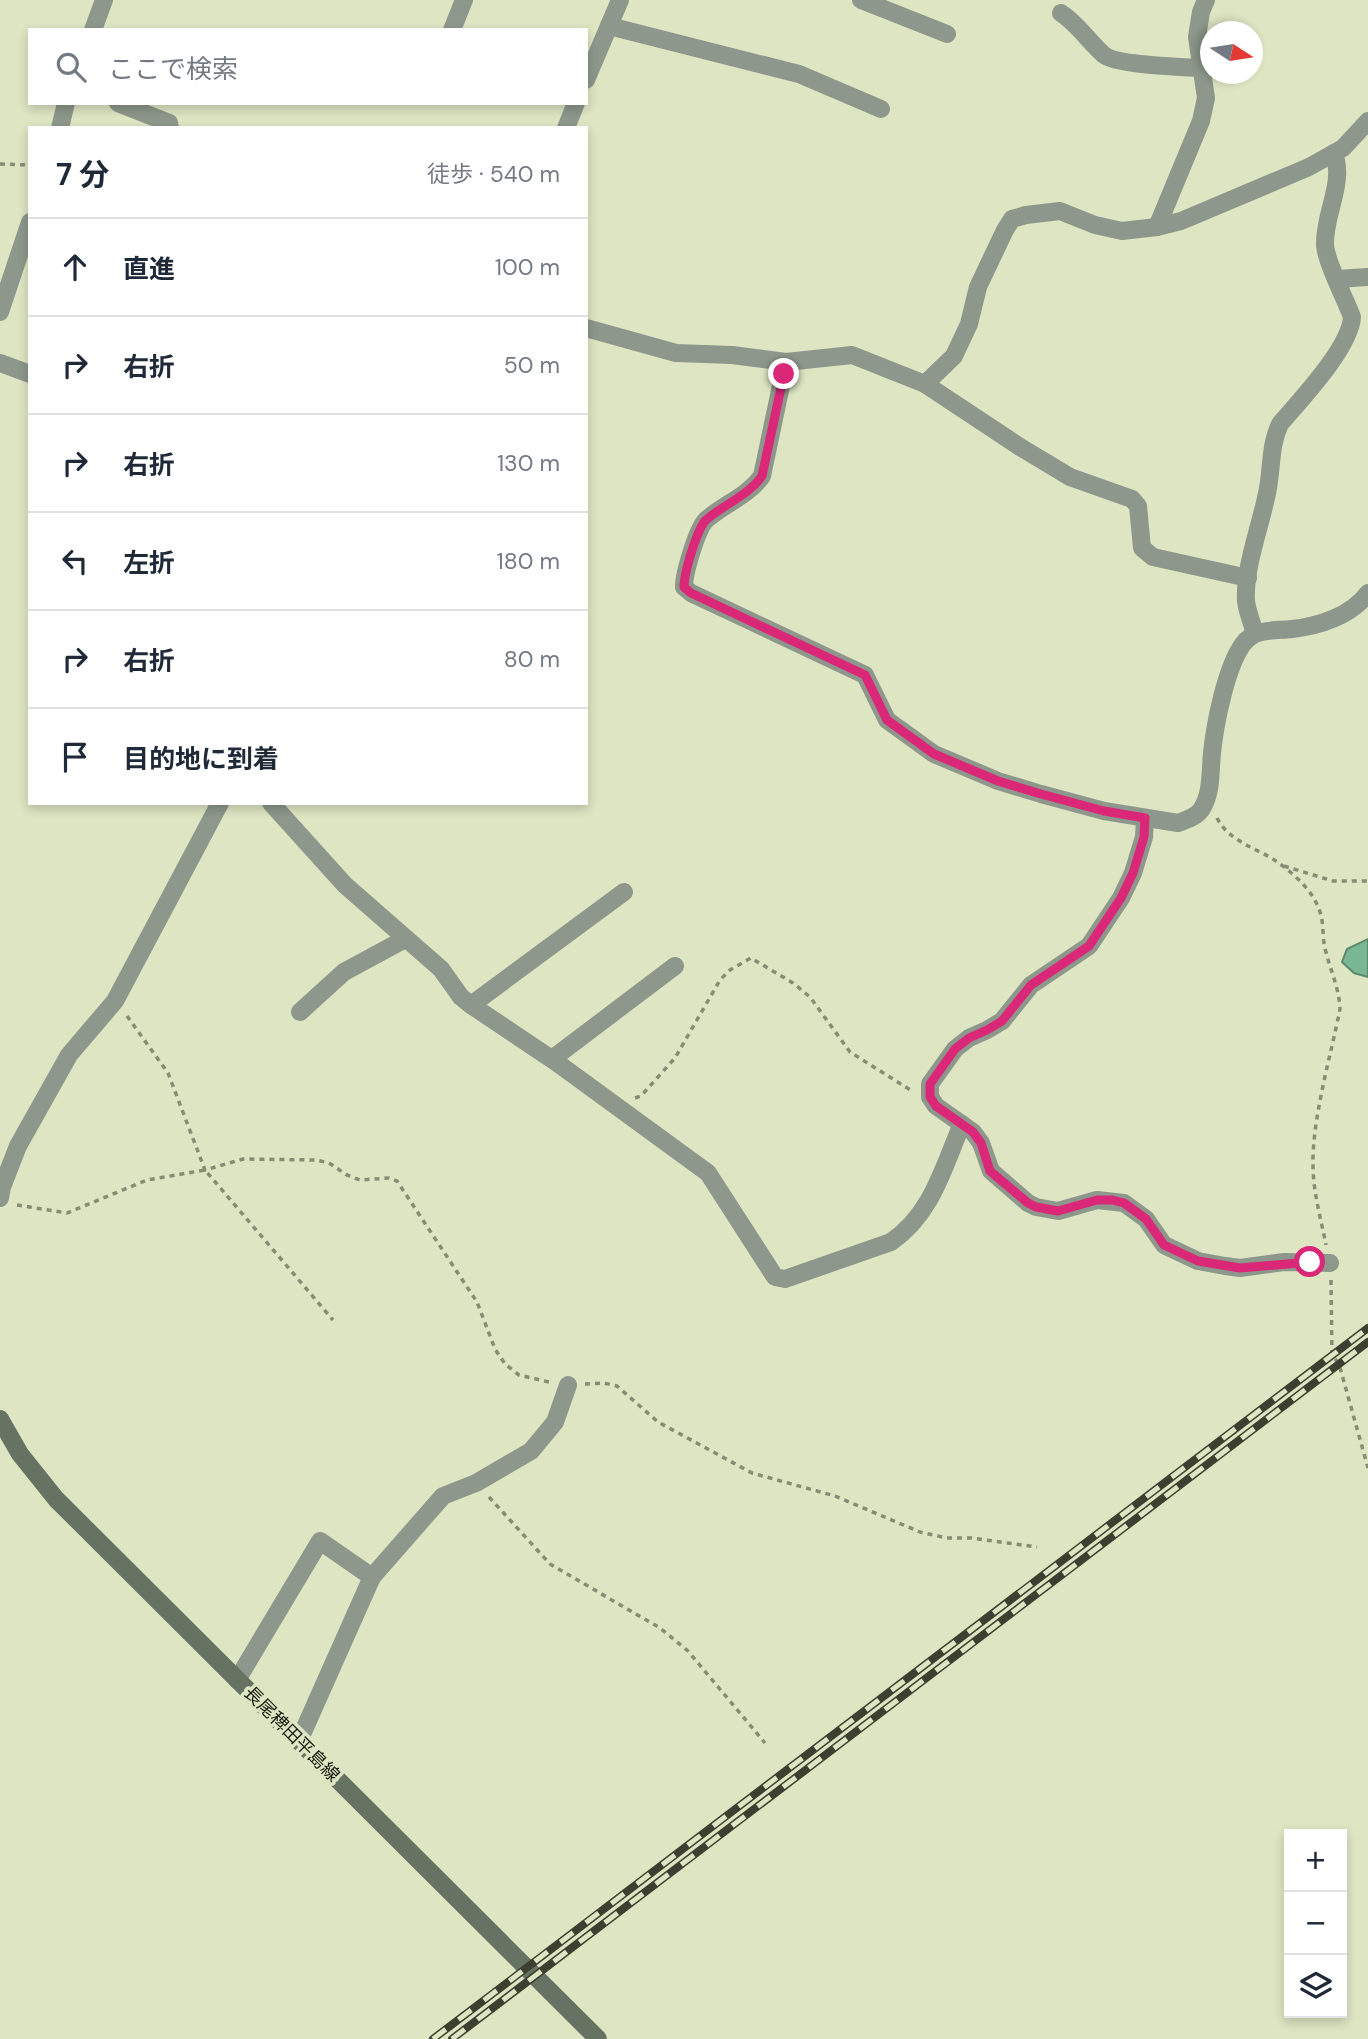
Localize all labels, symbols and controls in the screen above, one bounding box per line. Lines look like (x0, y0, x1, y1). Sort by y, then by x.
north arrow (1200, 21, 1263, 84)
search box (28, 28, 588, 105)
icon: search (52, 48, 90, 86)
text: ここで検索 (108, 52, 238, 86)
text: 7 分 (56, 155, 109, 194)
text: 徒歩 · 540 m (427, 159, 560, 189)
icon: ahead (56, 248, 94, 286)
text: 直進 (123, 252, 175, 286)
text: 100 m (495, 252, 560, 282)
icon: right (56, 346, 94, 384)
text: 右折 (123, 350, 175, 384)
text: 50 m (504, 350, 560, 380)
route end (768, 358, 799, 389)
icon: right (56, 444, 94, 482)
text: 右折 (123, 448, 175, 482)
text: 130 m (497, 448, 560, 478)
icon: left (56, 542, 94, 580)
text: 左折 (123, 546, 175, 580)
text: 180 m (496, 546, 560, 576)
icon: right (56, 640, 94, 678)
text: 右折 (123, 644, 175, 678)
text: 80 m (504, 644, 560, 674)
icon: arrive (56, 738, 94, 776)
text: 目的地に到着 (123, 742, 279, 776)
route start (1294, 1246, 1325, 1277)
street label: 長尾稗田平島線 (239, 1681, 345, 1787)
map controls (1284, 1829, 1347, 2018)
button: + (1284, 1829, 1347, 1892)
button: − (1284, 1892, 1347, 1955)
button: layers (1284, 1955, 1347, 2018)

